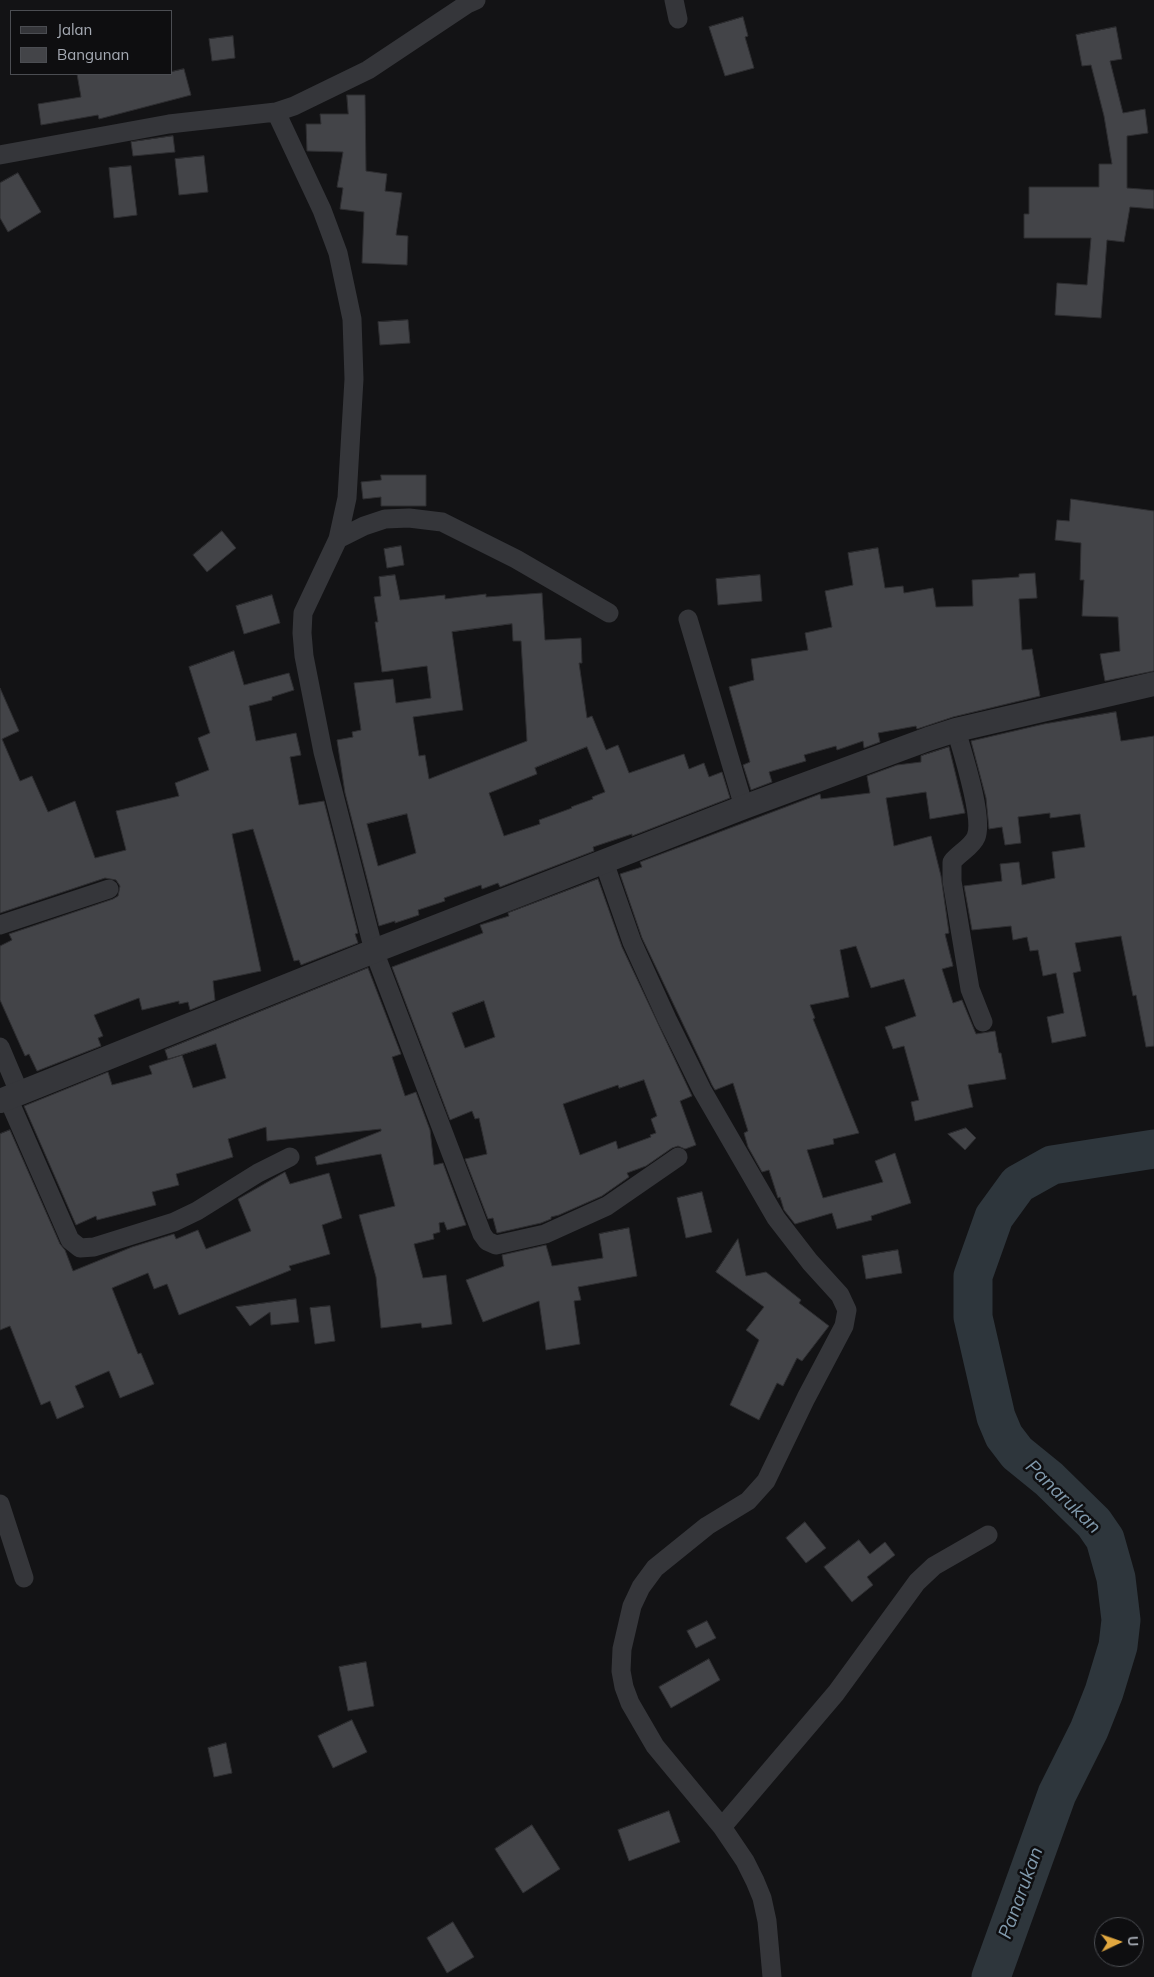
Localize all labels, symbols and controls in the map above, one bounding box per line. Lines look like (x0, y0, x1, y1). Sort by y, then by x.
legend (10, 10, 172, 75)
text: Jalan (57, 20, 92, 39)
text: Bangunan (57, 45, 129, 64)
water label: Panarukan (1021, 1455, 1105, 1539)
water label: Panarukan (994, 1844, 1048, 1942)
north arrow (1094, 1917, 1144, 1967)
text: U (1124, 1936, 1142, 1947)

